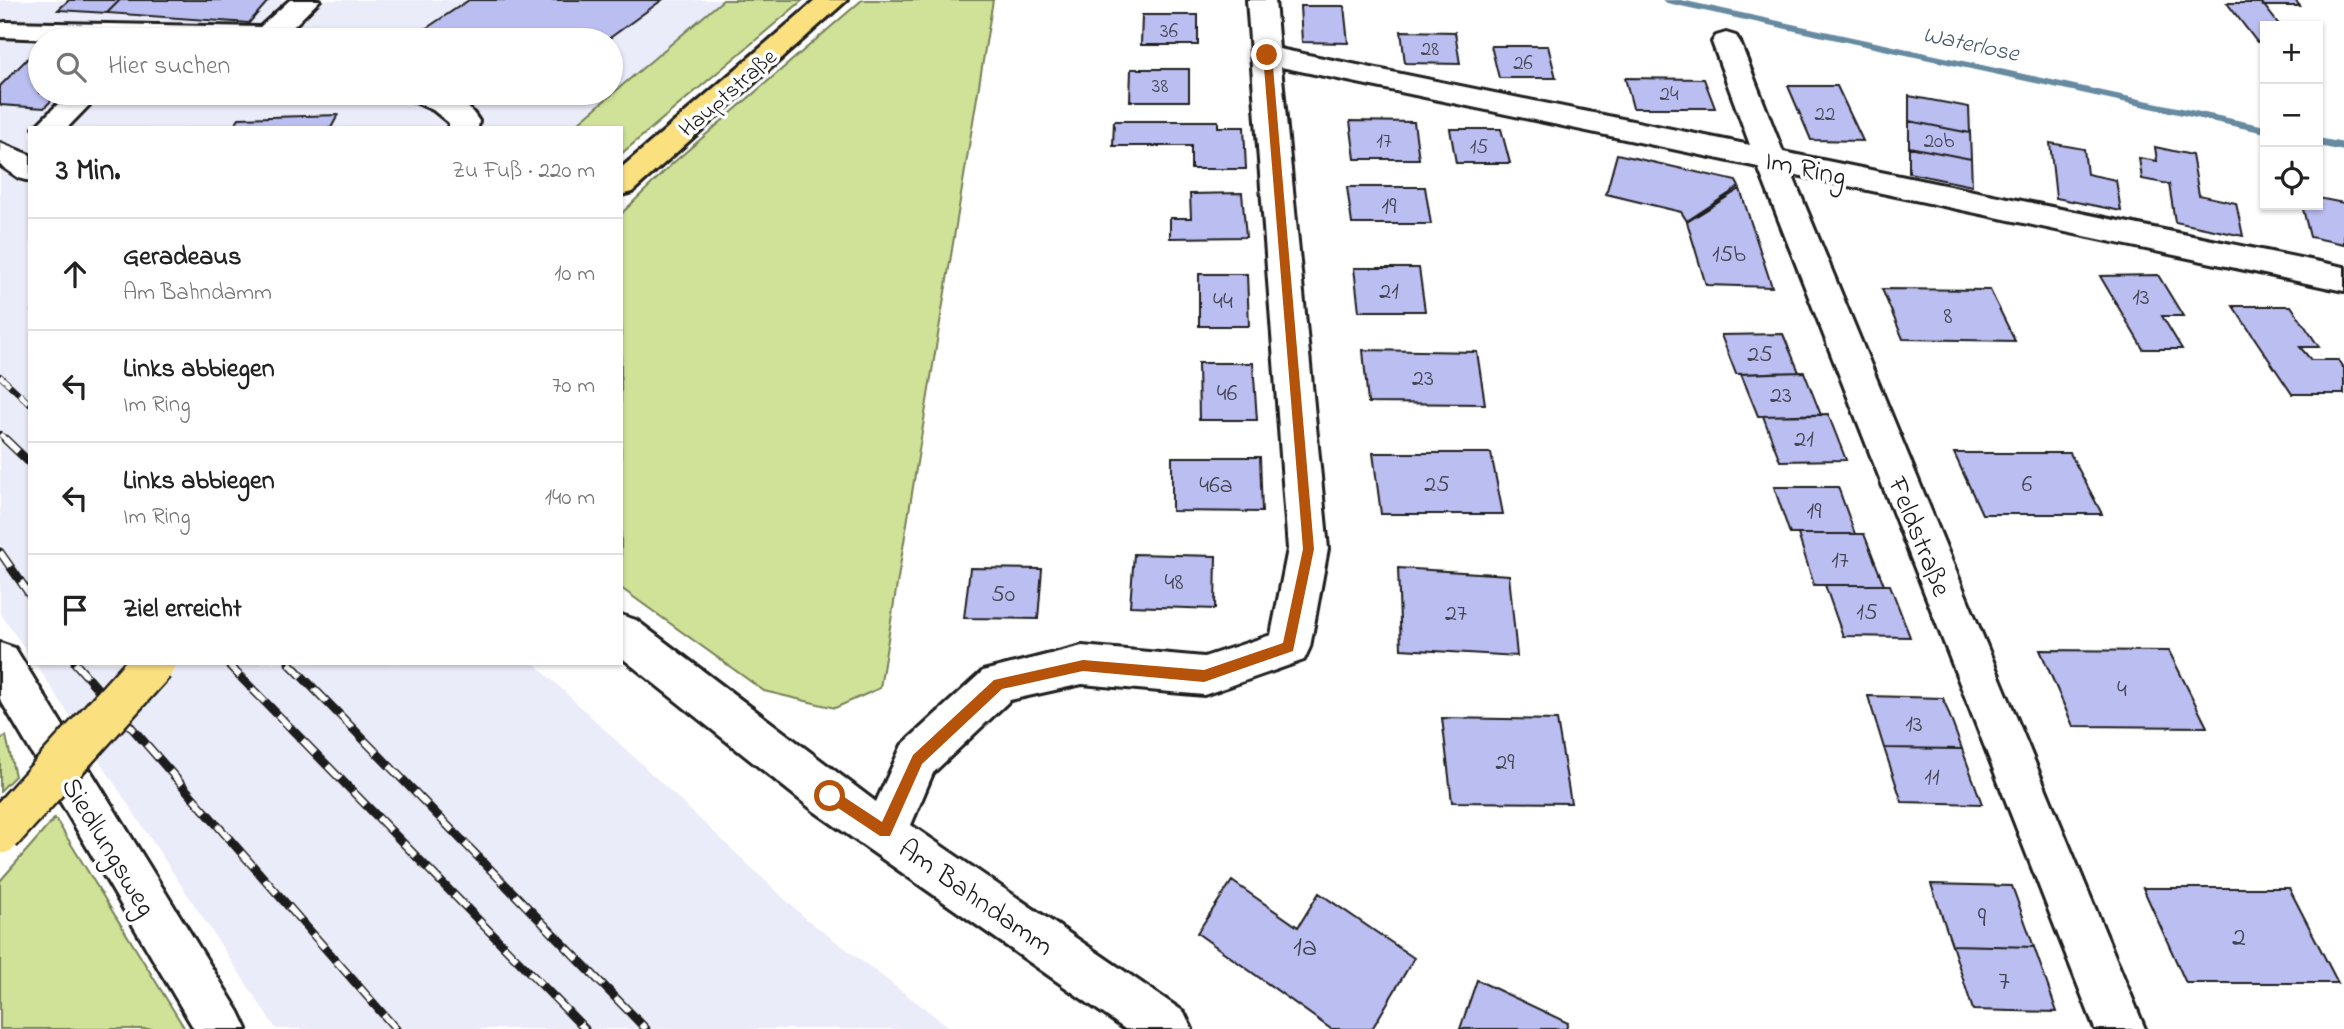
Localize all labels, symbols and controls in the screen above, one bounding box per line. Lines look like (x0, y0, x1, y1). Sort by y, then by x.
house number: 36 (1160, 17, 1178, 47)
water label: Waterlose (1919, 18, 2023, 73)
map controls (2260, 21, 2323, 210)
button: + (2260, 21, 2323, 84)
search box (28, 28, 623, 105)
house number: 28 (1421, 35, 1439, 65)
route end (1251, 39, 1282, 70)
street label: Hauptstraße (672, 41, 785, 146)
icon: search (52, 48, 90, 86)
text: Hier suchen (108, 48, 230, 86)
house number: 26 (1513, 49, 1533, 79)
house number: 38 (1152, 72, 1168, 102)
house number: 24 (1659, 80, 1679, 110)
button: − (2260, 84, 2323, 147)
house number: 22 (1815, 100, 1835, 130)
house number: 17 (1376, 127, 1392, 157)
house number: 20b (1924, 127, 1954, 157)
house number: 15 (1470, 133, 1488, 163)
street label: Im Ring (1761, 142, 1850, 199)
button: locate (2260, 147, 2323, 210)
text: 3 Min. (56, 150, 120, 194)
text: Zu Fuß · 220 m (452, 155, 595, 188)
house number: 19 (1382, 190, 1397, 225)
house number: 15b (1712, 238, 1746, 273)
text: Geradeaus (123, 239, 241, 277)
icon: ahead (56, 255, 94, 293)
text: 10 m (554, 258, 595, 291)
house number: 21 (1379, 275, 1399, 310)
text: Am Bahndamm (123, 277, 272, 310)
house number: 13 (2132, 281, 2150, 316)
house number: 44 (1213, 285, 1233, 320)
house number: 8 (1944, 300, 1953, 335)
house number: 25 (1747, 338, 1773, 373)
text: Links abbiegen (123, 351, 274, 389)
house number: 23 (1412, 362, 1434, 397)
icon: left (56, 367, 94, 405)
text: 70 m (552, 370, 595, 403)
house number: 46 (1217, 377, 1238, 412)
house number: 23 (1770, 379, 1792, 414)
text: Im Ring (123, 389, 191, 422)
house number: 21 (1794, 423, 1814, 458)
text: Links abbiegen (123, 463, 274, 501)
house number: 25 (1424, 468, 1450, 503)
house number: 6 (2022, 468, 2033, 503)
house number: 46a (1199, 469, 1233, 504)
street label: Feldstraße (1875, 470, 1960, 604)
icon: left (56, 479, 94, 517)
text: 140 m (545, 482, 595, 515)
house number: 19 (1807, 495, 1822, 530)
text: Im Ring (123, 501, 191, 534)
house number: 17 (1831, 544, 1849, 579)
house number: 48 (1165, 566, 1183, 601)
house number: 50 (991, 578, 1015, 613)
icon: arrive (56, 591, 94, 629)
text: Ziel erreicht (123, 591, 242, 629)
house number: 15 (1856, 596, 1878, 631)
house number: 27 (1445, 597, 1467, 632)
house number: 4 (2117, 673, 2127, 708)
house number: 13 (1905, 708, 1923, 743)
house number: 29 (1495, 746, 1515, 781)
house number: 11 (1924, 761, 1940, 796)
street label: Siedlungsweg (49, 770, 165, 925)
route start (814, 780, 845, 811)
street label: Am Bahndamm (889, 830, 1061, 968)
house number: 9 (1978, 899, 1987, 940)
house number: 2 (2232, 918, 2246, 959)
house number: 1a (1293, 928, 1317, 969)
house number: 7 (1998, 962, 2010, 1003)

